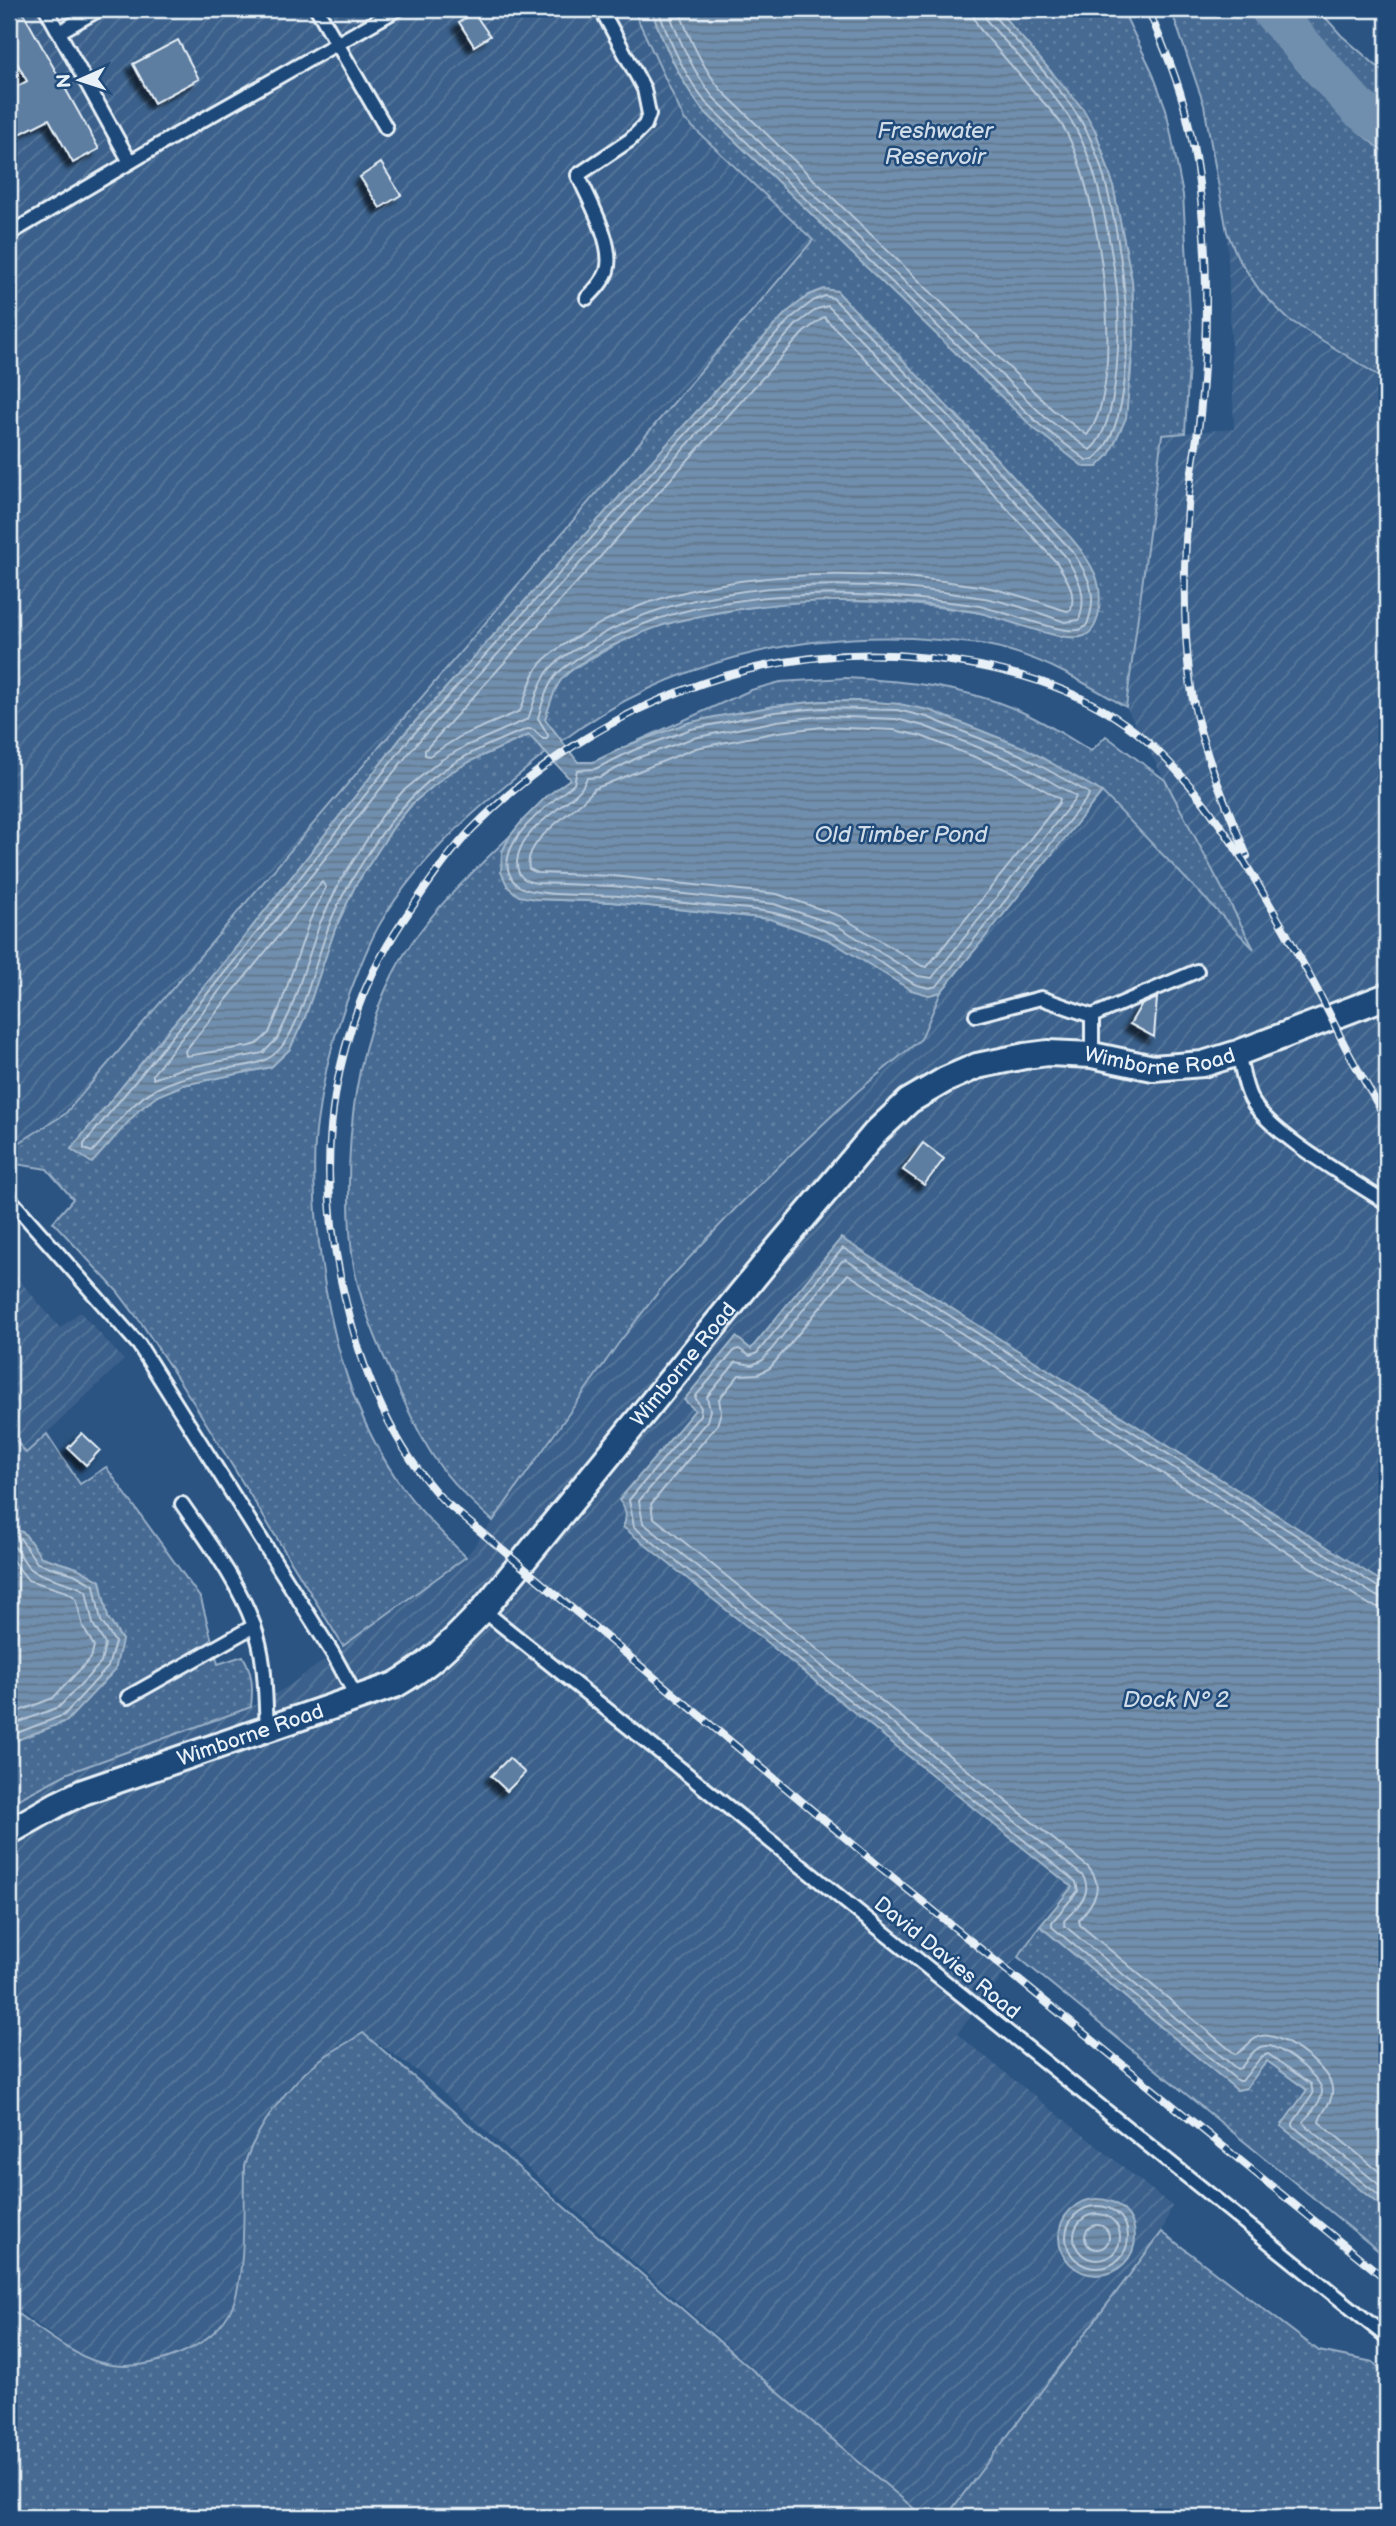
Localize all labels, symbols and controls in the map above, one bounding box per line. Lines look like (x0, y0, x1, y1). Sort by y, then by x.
north arrow (46, 46, 116, 116)
text: N (53, 73, 76, 89)
water label: Freshwater Reservoir (877, 117, 994, 171)
water label: Old Timber Pond (814, 821, 988, 849)
street label: Wimborne Road (1082, 1041, 1238, 1081)
street label: Wimborne Road (625, 1297, 741, 1431)
water label: Dock Nº 2 (1123, 1686, 1229, 1714)
street label: Wimborne Road (174, 1698, 327, 1771)
street label: David Davies Road (869, 1891, 1025, 2025)

